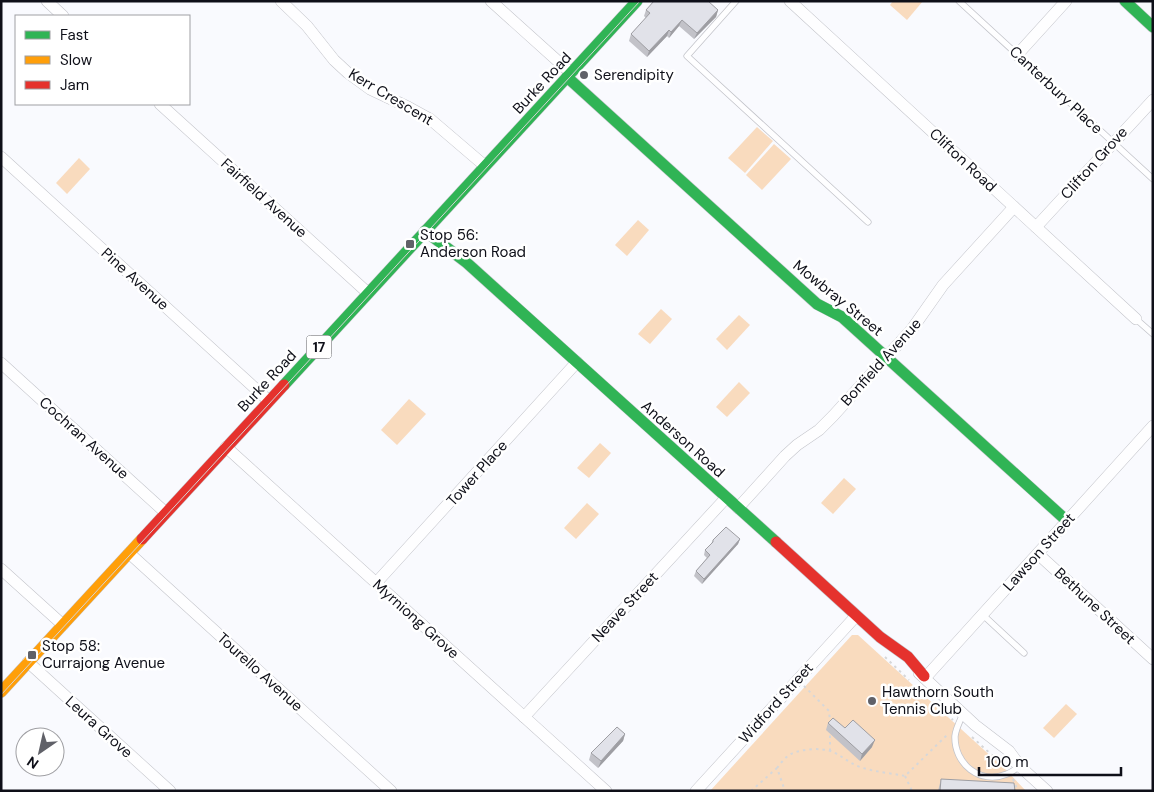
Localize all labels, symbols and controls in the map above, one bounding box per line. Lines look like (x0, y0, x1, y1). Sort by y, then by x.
legend (15, 15, 190, 105)
text: Fast (60, 25, 89, 45)
street label: Canterbury Place (1005, 42, 1107, 138)
street label: Burke Road (508, 48, 576, 118)
text: Slow (60, 50, 93, 70)
street label: Kerr Crescent (345, 64, 437, 130)
place label: Serendipity (594, 65, 674, 85)
marker: Serendipity (578, 69, 590, 81)
text: Jam (60, 75, 89, 95)
street label: Clifton Grove (1056, 122, 1132, 204)
street label: Clifton Road (925, 124, 1001, 196)
street label: Fairfield Avenue (217, 154, 311, 242)
place label: Stop 56: Anderson Road (420, 225, 526, 262)
marker: Stop 56: Anderson Road (404, 238, 416, 250)
street label: Pine Avenue (97, 243, 173, 315)
street label: Mowbray Street (789, 255, 887, 341)
street label: Bonfield Avenue (836, 314, 926, 410)
road number: 17 (306, 336, 332, 358)
street label: Burke Road (233, 346, 301, 416)
street label: Cochran Avenue (35, 392, 133, 484)
street label: Anderson Road (637, 396, 729, 482)
street label: Tower Place (442, 436, 512, 510)
street label: Lawson Street (998, 508, 1080, 595)
street label: Bethune Street (1050, 563, 1140, 649)
street label: Neave Street (587, 567, 663, 646)
street label: Myrniong Grove (369, 575, 463, 663)
street label: Tourello Avenue (213, 628, 307, 716)
place label: Stop 58: Currajong Avenue (42, 636, 165, 673)
marker: Stop 58: Currajong Avenue (26, 649, 38, 661)
street label: Widford Street (734, 658, 818, 748)
place label: Hawthorn South Tennis Club (882, 682, 994, 719)
street label: Leura Grove (61, 692, 137, 762)
marker: Hawthorn South Tennis Club (866, 695, 878, 707)
north arrow (15, 727, 65, 777)
scale bar (979, 744, 1122, 776)
text: N (23, 752, 42, 773)
text: 100 m (986, 752, 1029, 772)

